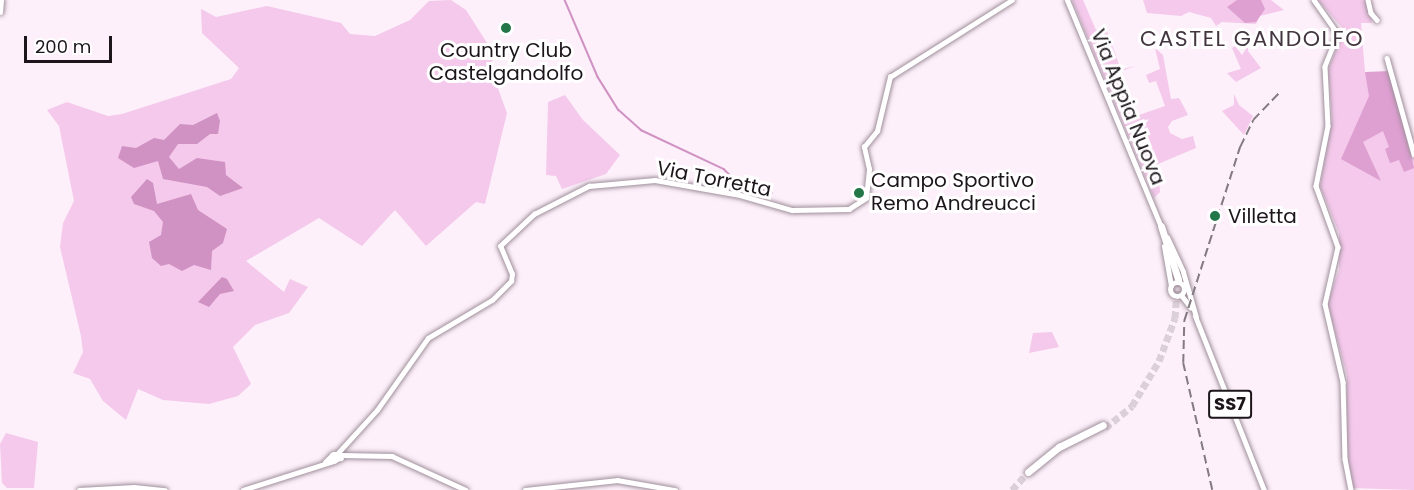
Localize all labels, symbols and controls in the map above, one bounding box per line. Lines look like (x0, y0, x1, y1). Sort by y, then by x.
marker: Country Club Castelgandolfo (499, 21, 513, 35)
scale bar (27, 24, 116, 62)
street label: Via Appia Nuova (1086, 26, 1170, 188)
district label: CASTEL GANDOLFO (1140, 26, 1364, 52)
text: 200 m (35, 34, 91, 59)
place label: Country Club Castelgandolfo (429, 38, 583, 85)
street label: Via Torretta (655, 156, 773, 202)
place label: Campo Sportivo Remo Andreucci (871, 169, 1036, 216)
marker: Campo Sportivo Remo Andreucci (852, 186, 866, 200)
place label: Villetta (1228, 204, 1297, 228)
marker: Villetta (1206, 207, 1224, 225)
road number: SS7 (1208, 389, 1252, 419)

